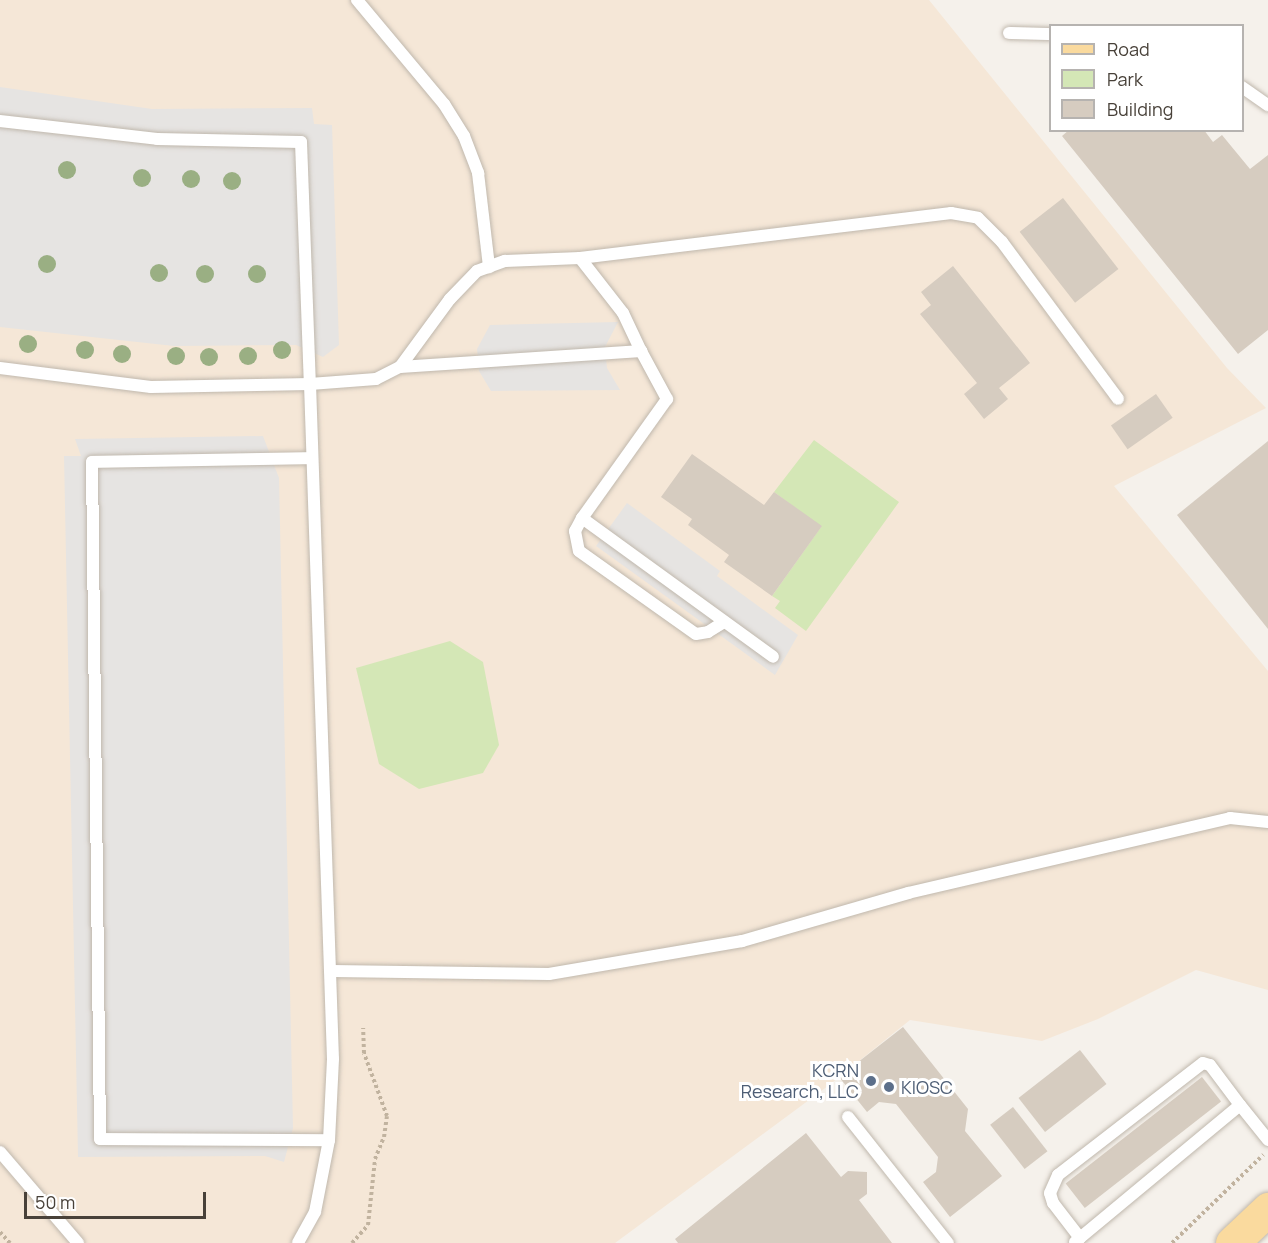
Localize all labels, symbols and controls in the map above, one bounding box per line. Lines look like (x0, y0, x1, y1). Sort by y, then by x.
legend (1049, 24, 1244, 132)
text: Road (1107, 37, 1150, 61)
text: Park (1107, 67, 1143, 91)
text: Building (1107, 97, 1173, 121)
place label: KCRN Research, LLC (741, 1060, 859, 1102)
marker: KCRN Research, LLC (864, 1074, 878, 1088)
place label: KIOSC (901, 1076, 953, 1098)
marker: KIOSC (882, 1080, 896, 1094)
scale bar (27, 1180, 208, 1218)
text: 50 m (35, 1190, 75, 1214)

